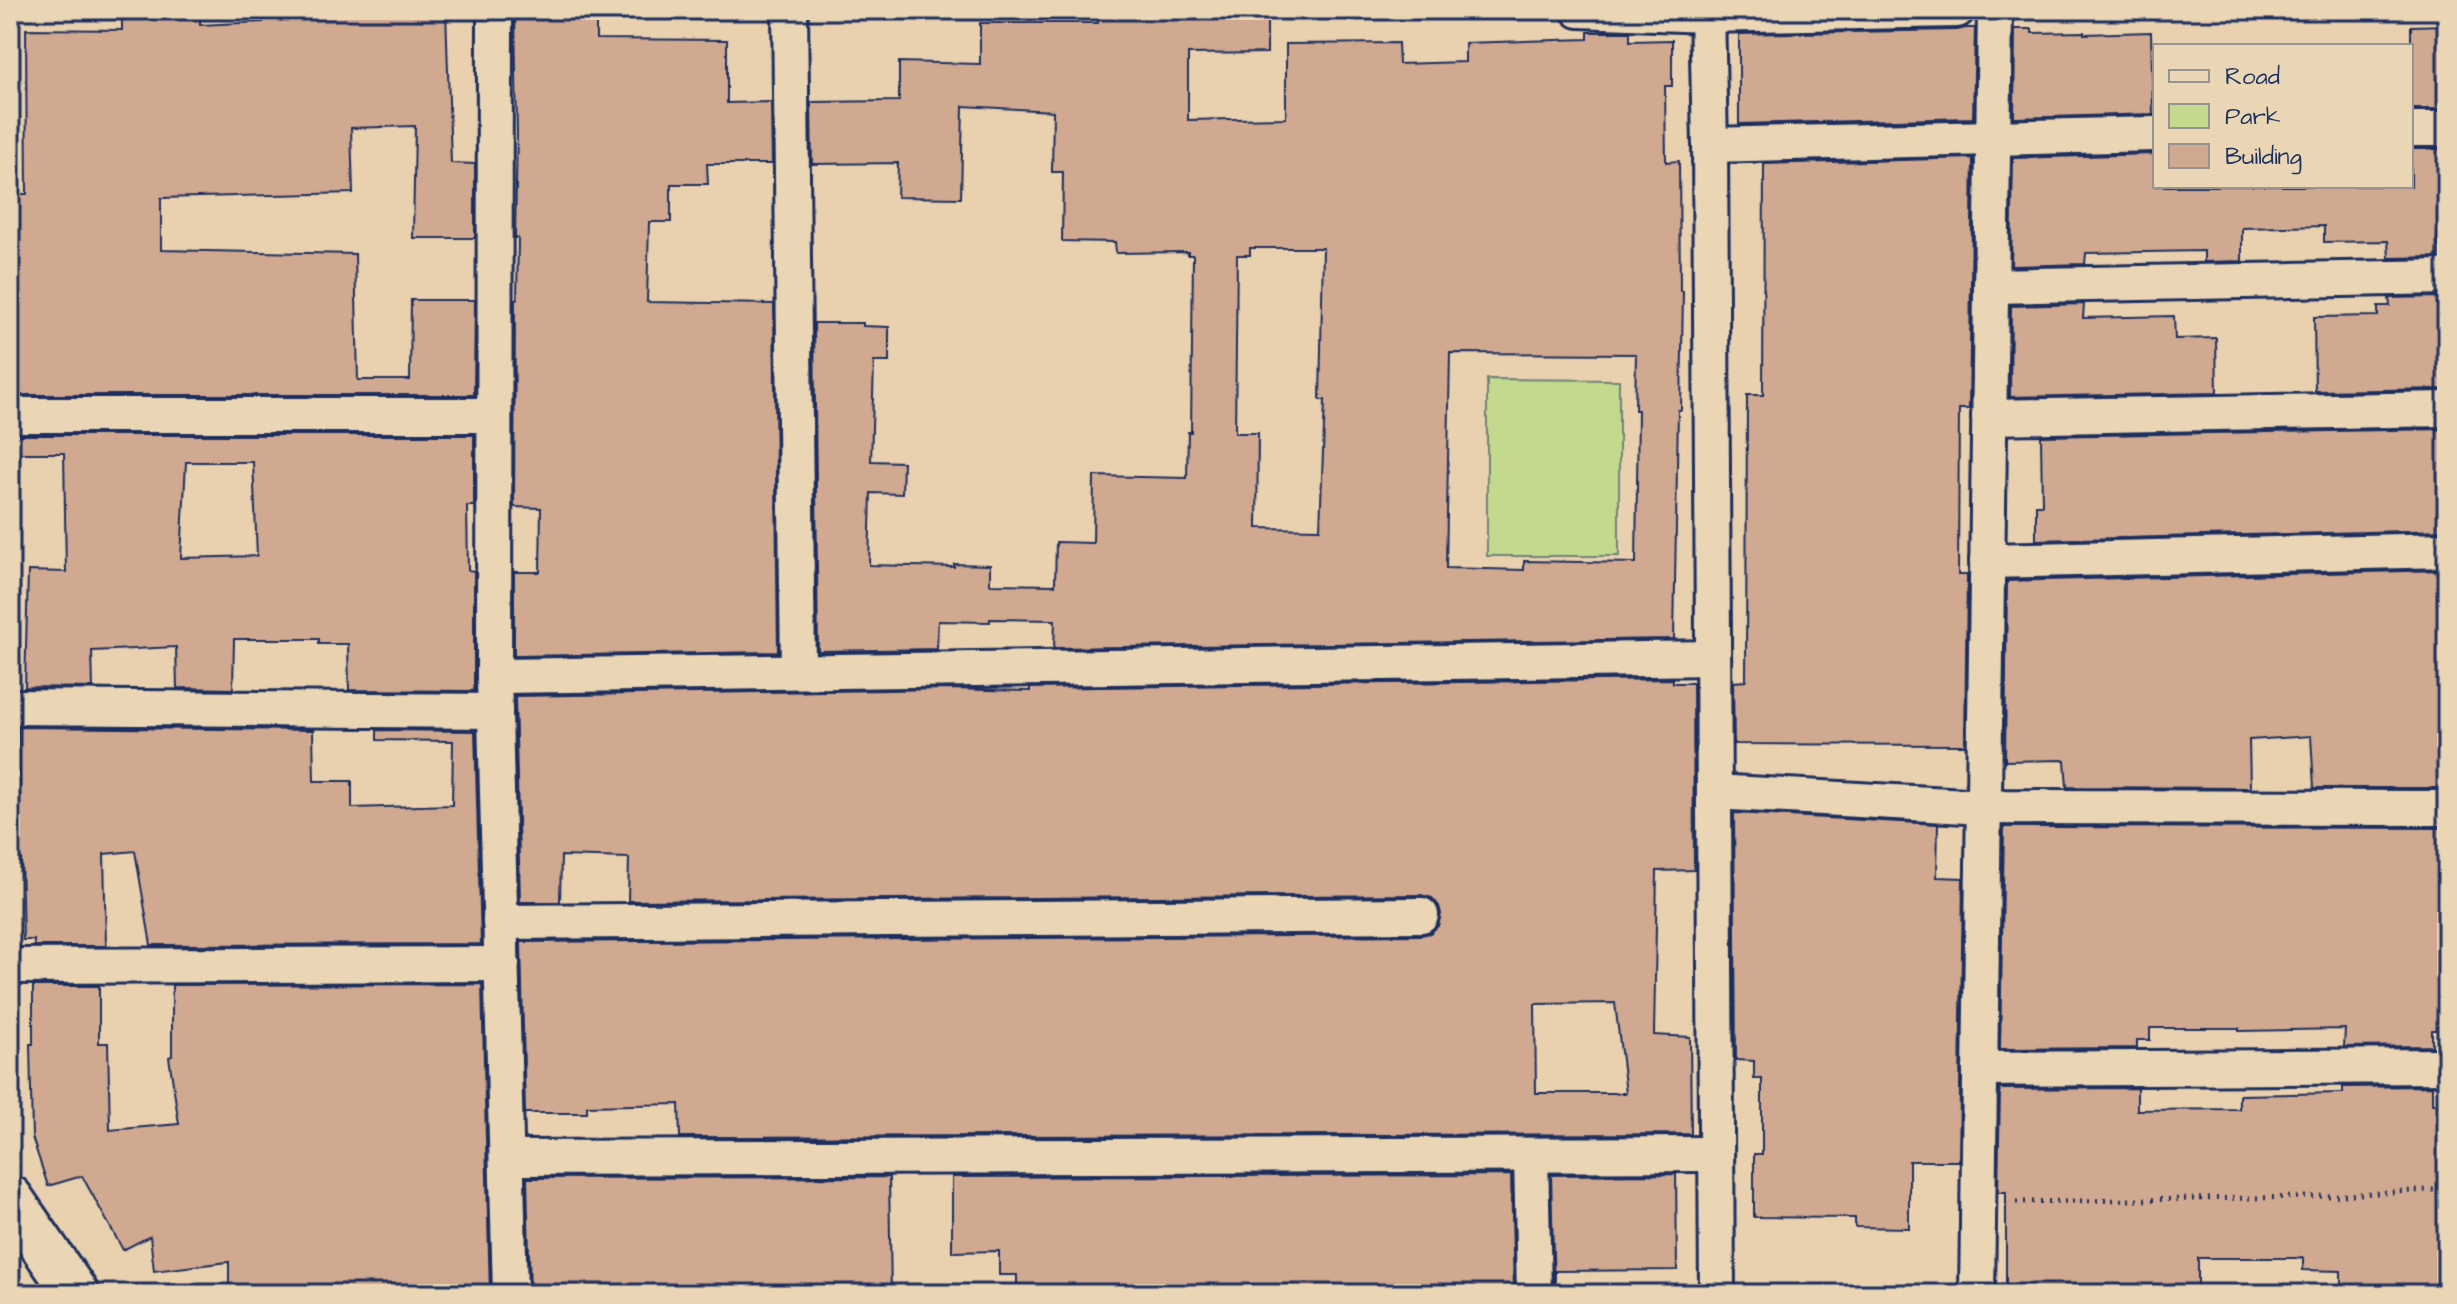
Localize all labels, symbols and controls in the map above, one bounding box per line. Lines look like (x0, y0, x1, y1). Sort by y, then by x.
legend (2153, 44, 2413, 188)
text: Road (2225, 60, 2280, 94)
text: Park (2225, 100, 2281, 134)
text: Building (2225, 140, 2302, 175)

